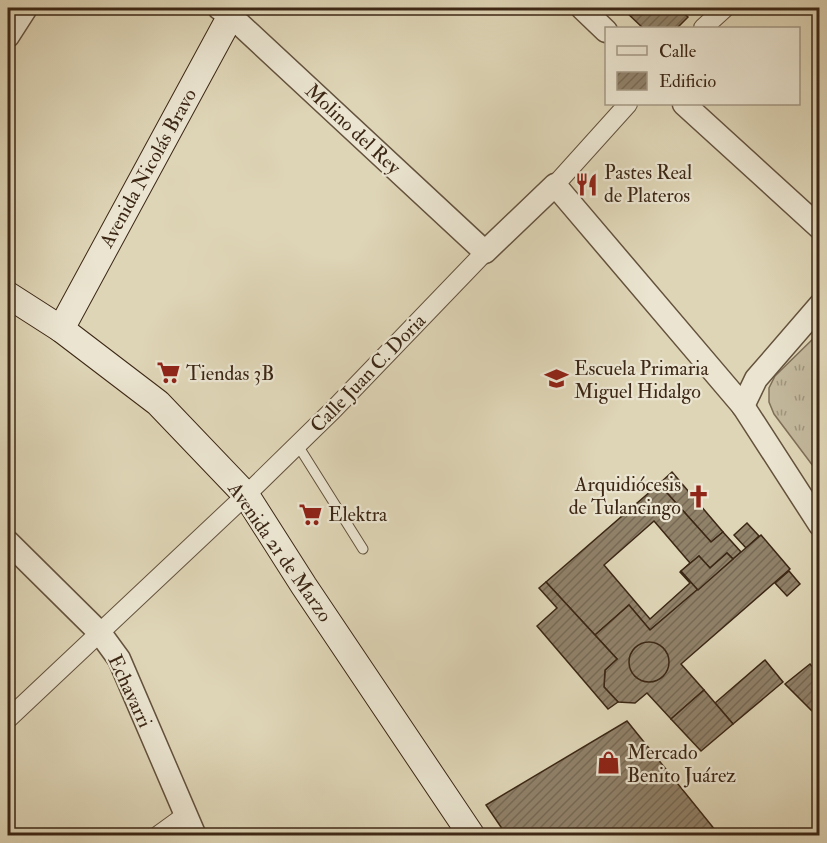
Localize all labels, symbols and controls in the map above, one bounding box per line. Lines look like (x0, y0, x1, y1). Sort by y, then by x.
legend (605, 27, 800, 105)
text: Calle (659, 40, 697, 63)
text: Edificio (659, 70, 716, 93)
street label: Molino del Rey (300, 78, 407, 181)
street label: Avenida Nicolás Bravo (93, 84, 202, 253)
place label: Pastes Real de Plateros (604, 160, 692, 208)
restaurant icon: Pastes Real de Plateros (573, 171, 599, 197)
street label: Calle Juan C. Doria (305, 308, 432, 438)
place label: Escuela Primaria Miguel Hidalgo (574, 356, 709, 404)
supermarket icon: Tiendas 3B (155, 360, 181, 386)
place label: Tiendas 3B (186, 361, 274, 386)
school or university icon: Escuela Primaria Miguel Hidalgo (543, 366, 569, 392)
place label: Arquidiócesis de Tulancingo (569, 472, 681, 520)
street label: Avenida 21 de Marzo (222, 476, 338, 627)
church icon: Arquidiócesis de Tulancingo (686, 483, 712, 509)
supermarket icon: Elektra (297, 501, 323, 527)
place label: Elektra (328, 502, 388, 527)
street label: Echavarri (102, 650, 158, 732)
place label: Mercado Benito Juárez (627, 740, 736, 788)
shop icon: Mercado Benito Juárez (596, 750, 622, 776)

